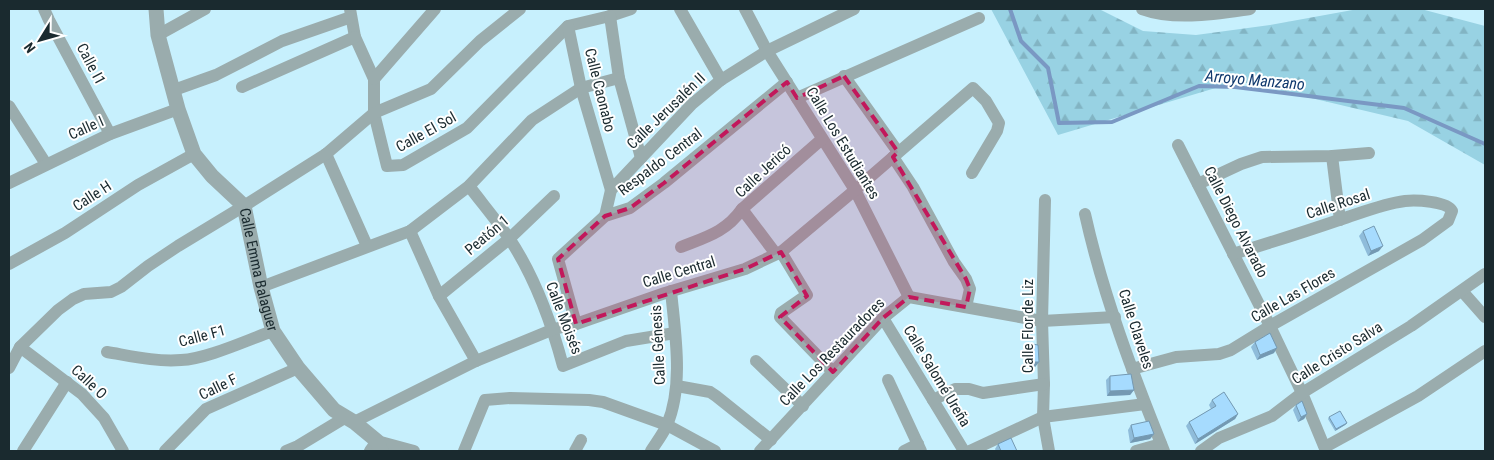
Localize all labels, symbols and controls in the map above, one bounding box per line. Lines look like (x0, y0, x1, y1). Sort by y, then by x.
north arrow (15, 15, 65, 65)
text: N (21, 40, 39, 56)
street label: Calle I1 (73, 40, 109, 88)
street label: Calle Caonabo (581, 46, 619, 134)
water label: Arroyo Manzano (1203, 66, 1306, 94)
street label: Calle Jerusalén II (623, 69, 709, 153)
street label: Calle Los Estudiantes (802, 84, 884, 202)
street label: Calle El Sol (393, 108, 459, 156)
street label: Calle I (66, 112, 106, 144)
street label: Respaldo Central (614, 125, 706, 199)
street label: Calle Jericó (731, 141, 795, 201)
street label: Calle Diego Alvarado (1200, 163, 1272, 281)
street label: Calle H (69, 177, 115, 215)
street label: Calle Rosal (1304, 185, 1372, 223)
street label: Calle Emma Balaguer (236, 206, 282, 334)
street label: Peatón 1 (461, 211, 513, 259)
street label: Calle Central (640, 252, 718, 292)
street label: Calle Las Flores (1248, 264, 1338, 326)
street label: Calle Moisés (542, 279, 586, 357)
street label: Calle Flor de Liz (1019, 279, 1037, 373)
street label: Calle Claveles (1115, 287, 1157, 371)
street label: Calle Los Restauradores (776, 294, 888, 410)
street label: Calle Génesis (647, 304, 669, 386)
street label: Calle Cristo Salva (1288, 318, 1386, 388)
street label: Calle F1 (177, 321, 227, 351)
street label: Calle Salomé Ureña (900, 322, 974, 430)
street label: Calle O (67, 361, 111, 403)
street label: Calle F (196, 370, 240, 404)

